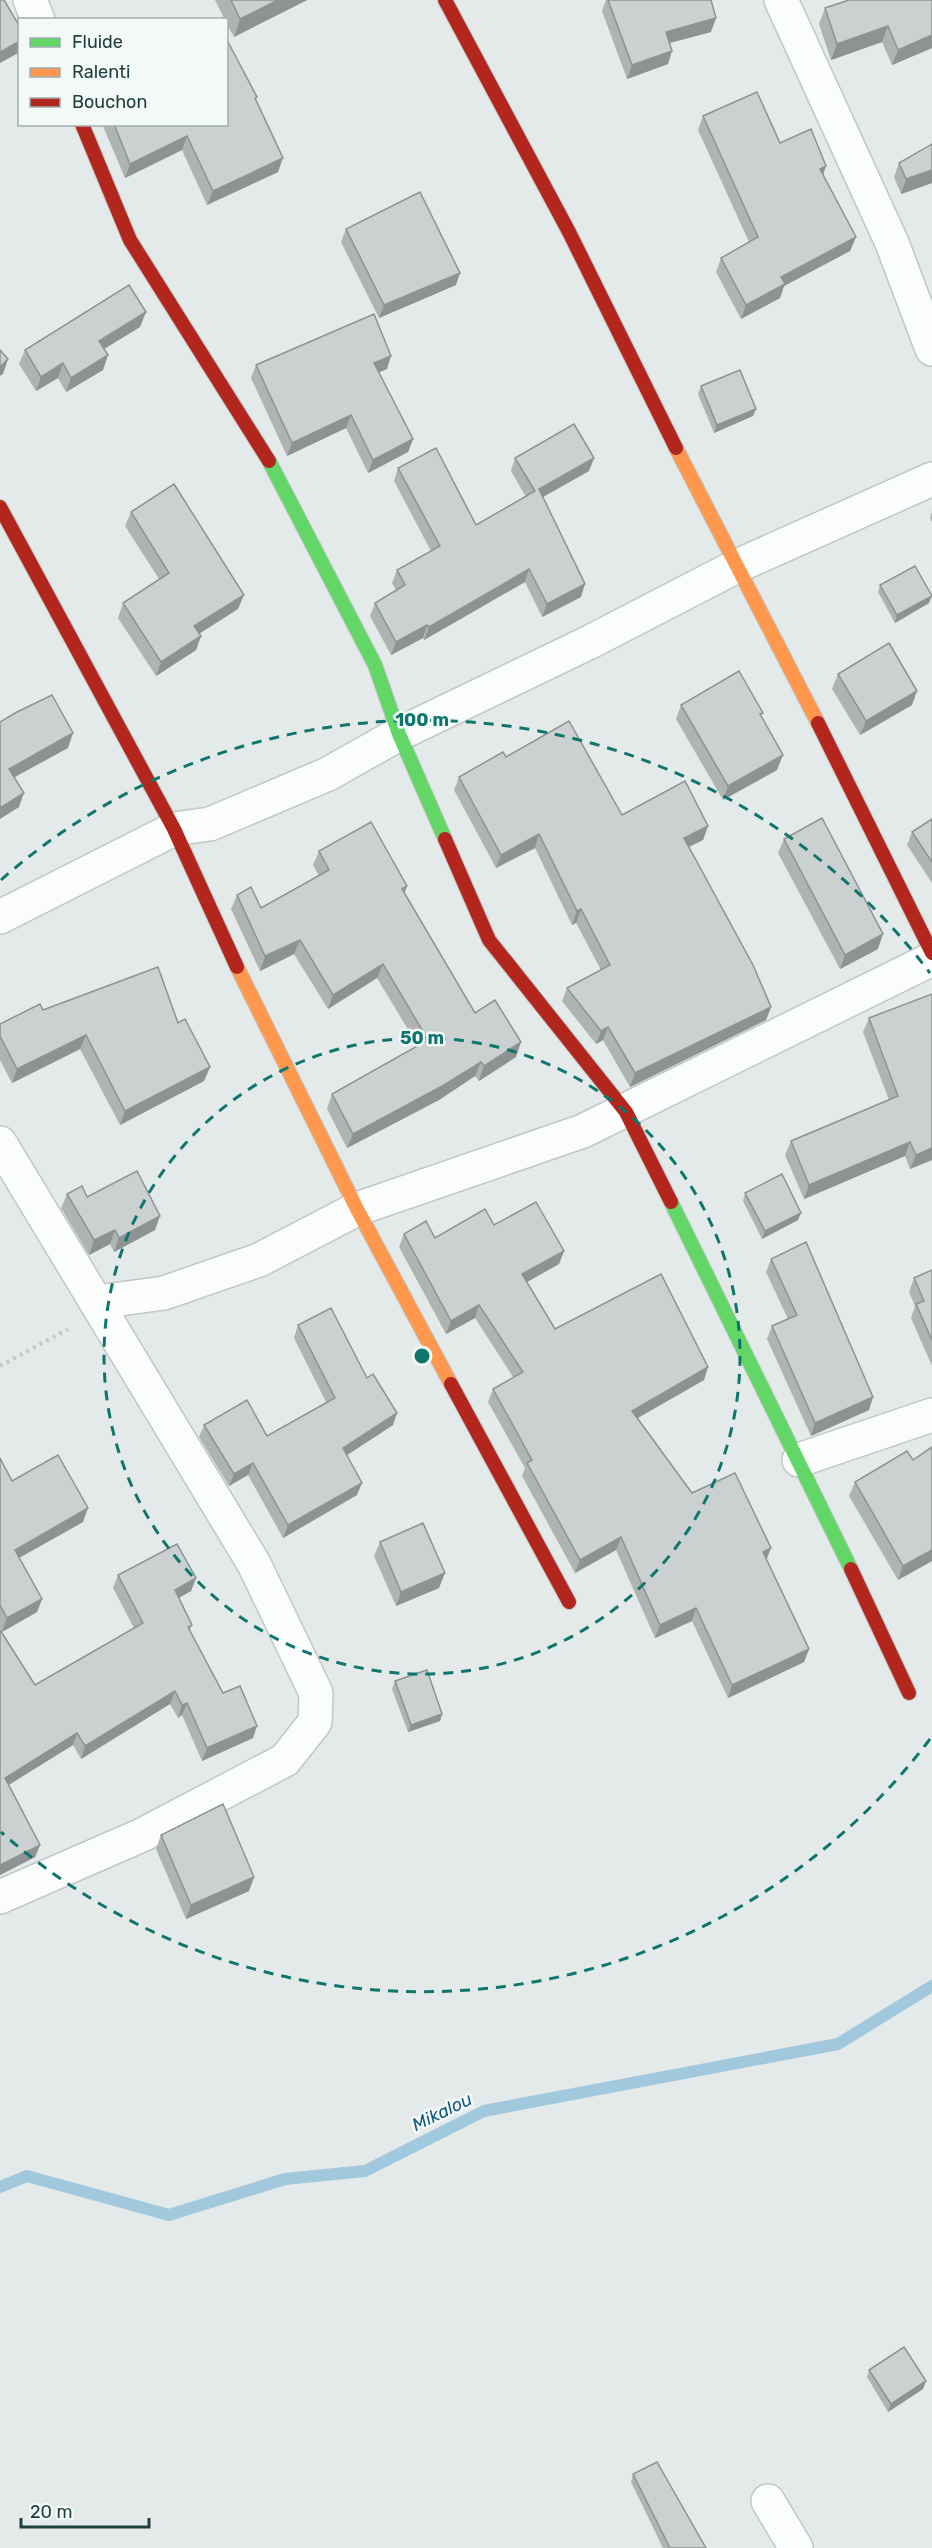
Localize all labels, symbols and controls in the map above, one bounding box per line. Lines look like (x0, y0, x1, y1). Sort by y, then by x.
legend (18, 18, 228, 126)
text: Fluide (72, 31, 123, 53)
text: Ralenti (72, 61, 130, 83)
text: Bouchon (72, 91, 147, 113)
text: 100 m (395, 709, 449, 731)
text: 50 m (400, 1027, 444, 1049)
centre of rings (412, 1346, 432, 1366)
water label: Mikalou (408, 2088, 476, 2136)
scale bar (21, 2491, 148, 2529)
text: 20 m (30, 2501, 72, 2523)

